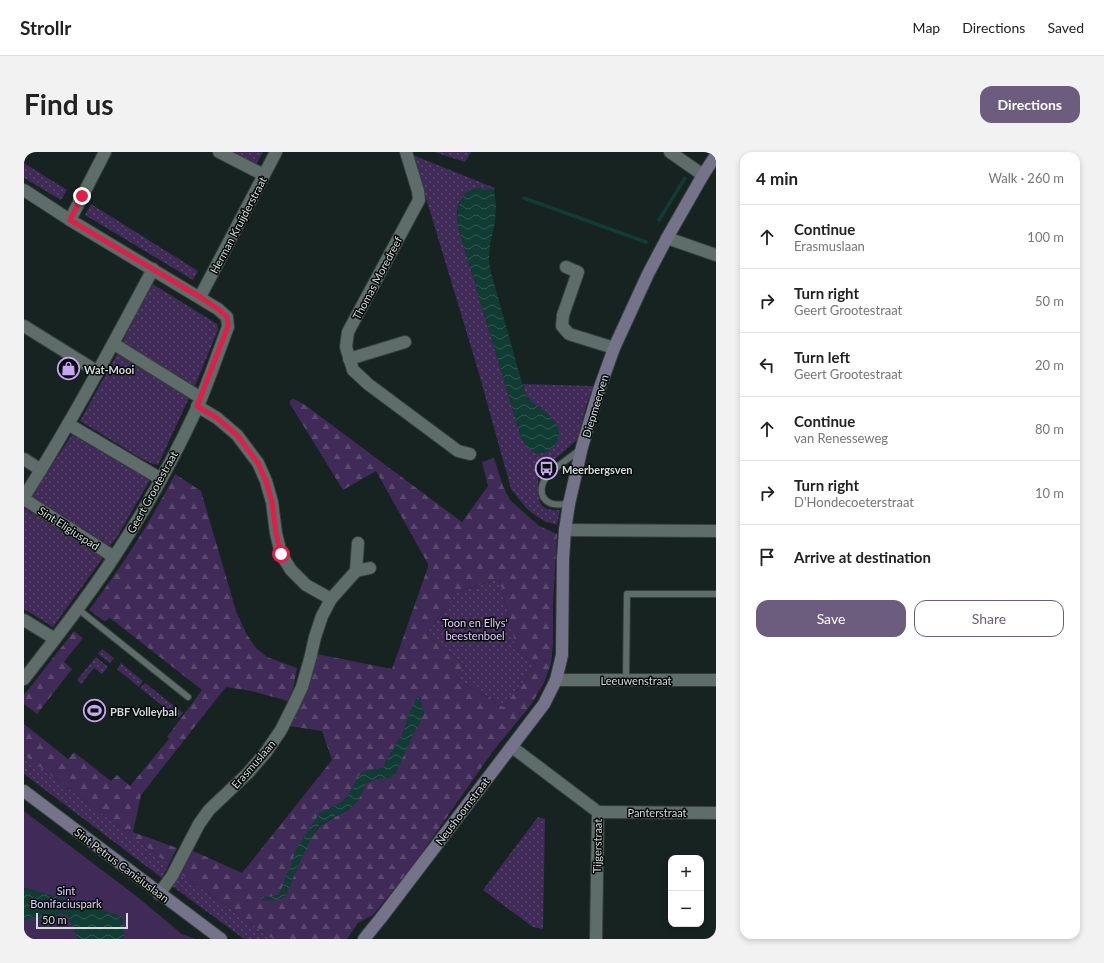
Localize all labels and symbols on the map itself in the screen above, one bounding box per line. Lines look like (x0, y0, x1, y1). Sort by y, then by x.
street label: Herman Kruijderstraat (207, 174, 269, 276)
route end (73, 187, 91, 205)
street label: Thomas Moredreef (350, 234, 404, 322)
shop icon: Wat-Mooi (56, 356, 82, 382)
place label: Wat-Mooi (84, 363, 134, 376)
street label: Diepmeerven (579, 373, 611, 439)
street label: Geert Grootestraat (124, 449, 180, 535)
bus stop icon: Meerbergsven (534, 456, 560, 482)
place label: Meerbergsven (562, 463, 633, 476)
street label: Sint Eligiuspad (36, 503, 102, 553)
route start (272, 545, 290, 563)
park label: Toon en Ellys' beestenboel (442, 616, 508, 642)
street label: Leeuwenstraat (601, 674, 672, 687)
sports icon: PBF Volleybal (81, 698, 107, 724)
place label: PBF Volleybal (110, 705, 177, 718)
street label: Erasmuslaan (228, 737, 278, 791)
street label: Neushoornstraat (432, 775, 492, 847)
street label: Panterstraat (627, 806, 687, 819)
street label: Tijgerstraat (590, 819, 604, 873)
street label: Sint Petrus Canisiuslaan (72, 825, 172, 905)
park label: Sint Bonifaciuspark (30, 884, 102, 910)
scale bar (36, 911, 128, 930)

